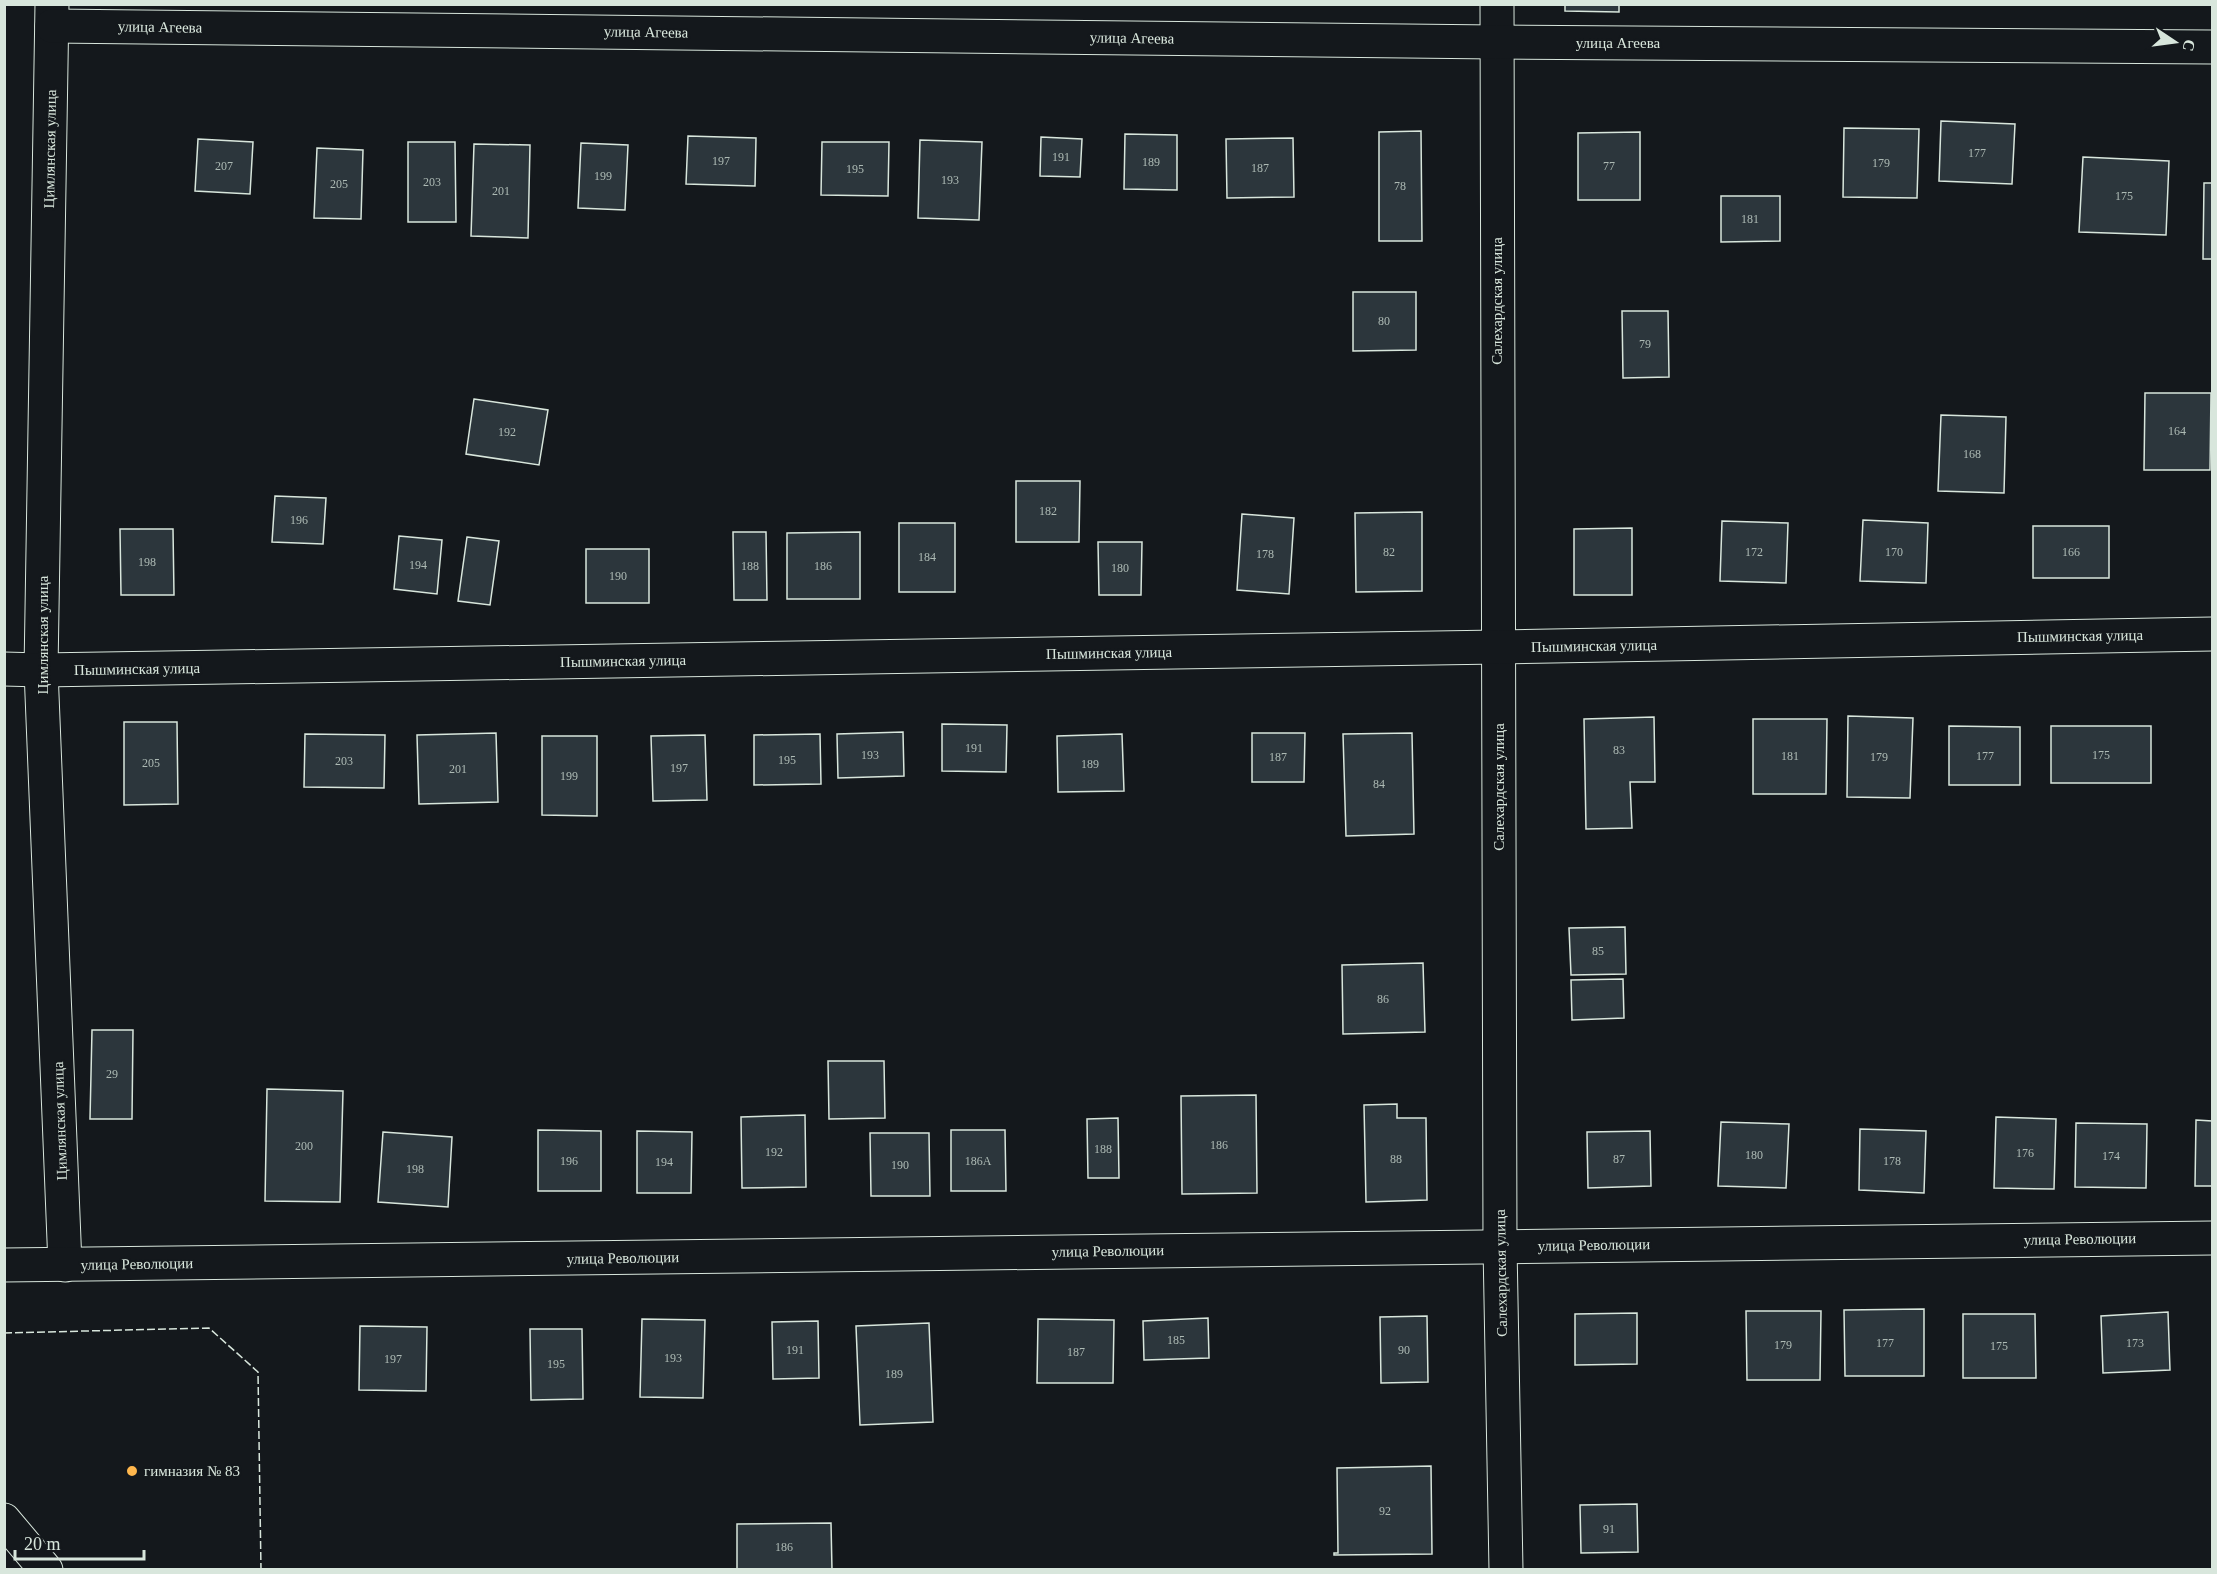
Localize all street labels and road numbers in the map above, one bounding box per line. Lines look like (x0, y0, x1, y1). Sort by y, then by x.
street label: улица Агеева (118, 18, 203, 36)
street label: улица Агеева (604, 23, 689, 41)
street label: улица Агеева (1090, 29, 1175, 47)
street label: улица Агеева (1576, 35, 1661, 51)
street label: Цимлянская улица (41, 89, 59, 209)
street label: Салехардская улица (1489, 237, 1505, 365)
street label: Цимлянская улица (35, 575, 51, 694)
street label: Пышминская улица (2017, 627, 2144, 645)
street label: Пышминская улица (1531, 637, 1658, 655)
street label: Пышминская улица (1046, 644, 1173, 662)
street label: Пышминская улица (560, 652, 687, 670)
street label: Пышминская улица (74, 660, 201, 678)
street label: Салехардская улица (1491, 723, 1507, 851)
street label: Цимлянская улица (50, 1061, 70, 1181)
street label: Салехардская улица (1492, 1209, 1510, 1337)
street label: улица Революции (2024, 1230, 2136, 1248)
street label: улица Революции (1538, 1236, 1650, 1254)
street label: улица Революции (1052, 1242, 1164, 1260)
street label: улица Революции (567, 1249, 679, 1267)
street label: улица Революции (81, 1255, 193, 1273)

